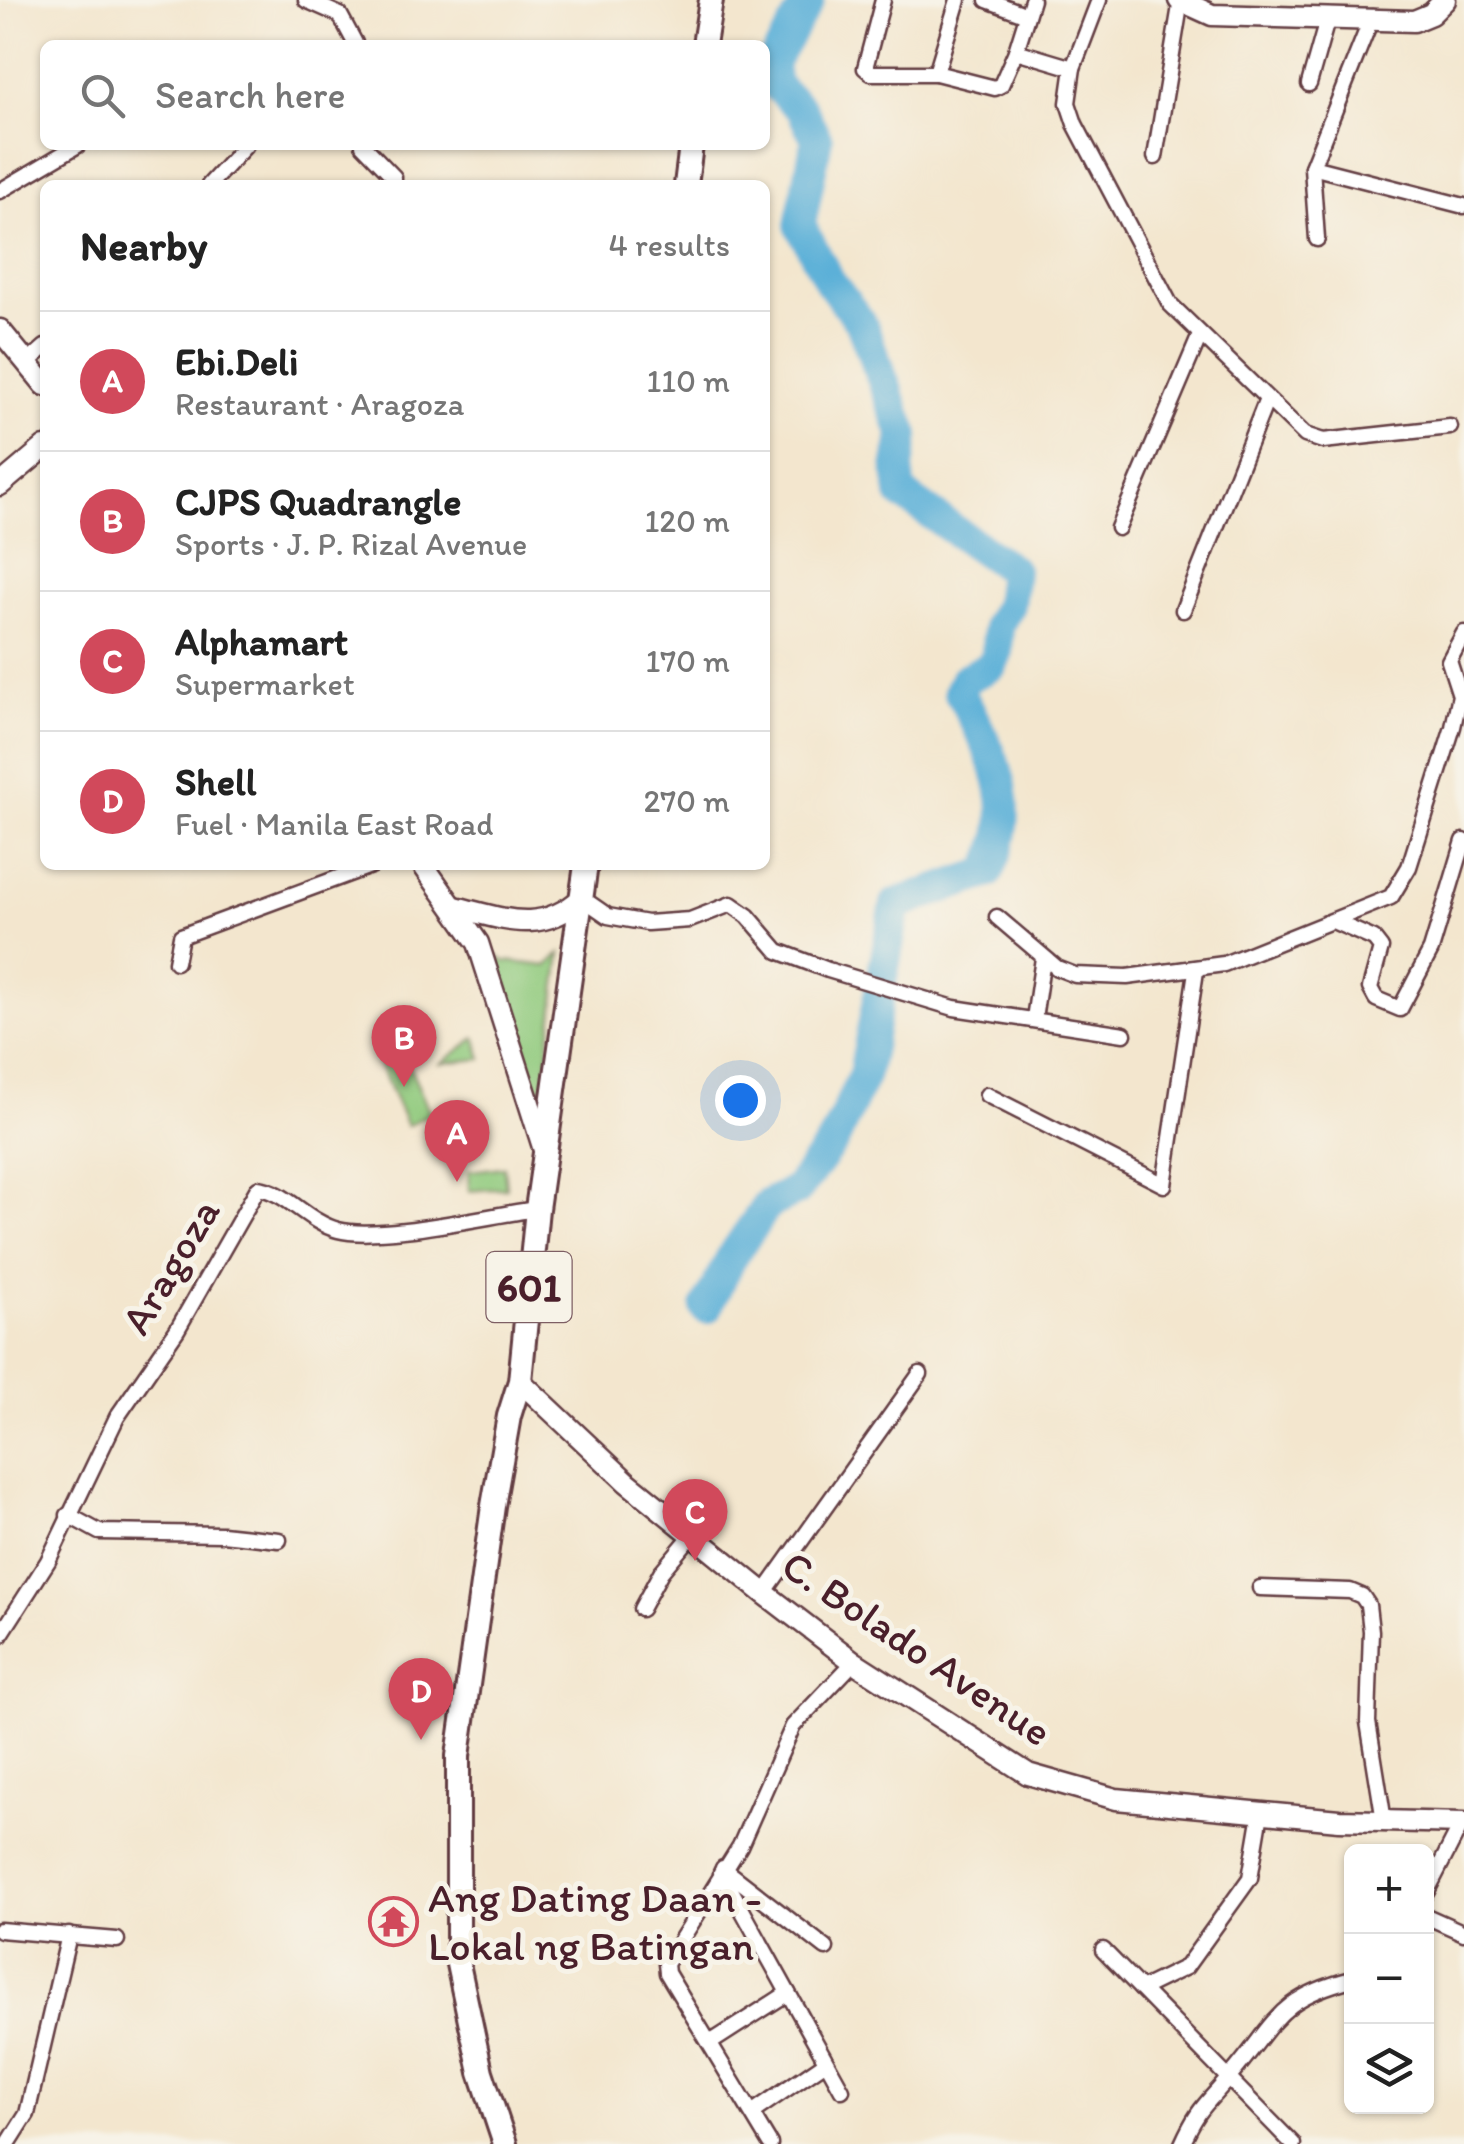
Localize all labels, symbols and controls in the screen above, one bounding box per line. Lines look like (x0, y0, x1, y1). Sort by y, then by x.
search box (40, 40, 770, 150)
icon: search (75, 68, 130, 123)
text: Search here (155, 72, 346, 118)
text: Nearby (80, 220, 207, 271)
text: 4 results (609, 226, 730, 264)
text: Ebi.Deli (175, 339, 298, 385)
text: A (102, 362, 123, 400)
text: 110 m (646, 362, 730, 400)
text: Restaurant · Aragoza (175, 385, 464, 423)
text: CJPS Quadrangle (175, 479, 461, 525)
text: B (102, 502, 123, 540)
text: 120 m (644, 502, 730, 540)
text: Sports · J. P. Rizal Avenue (175, 525, 527, 563)
text: Alphamart (175, 619, 348, 665)
text: C (102, 642, 123, 680)
text: 170 m (645, 642, 730, 680)
text: Supermarket (175, 665, 355, 703)
text: Shell (175, 759, 256, 805)
text: D (102, 782, 123, 820)
text: 270 m (643, 782, 730, 820)
text: Fuel · Manila East Road (175, 805, 493, 843)
pin: B (372, 1004, 436, 1087)
your location (715, 1075, 766, 1126)
pin: A (424, 1100, 490, 1182)
street label: Aragoza (110, 1189, 230, 1343)
road number: 601 (486, 1252, 572, 1322)
pin: C (662, 1478, 728, 1561)
street label: C. Bolado Avenue (773, 1539, 1061, 1757)
pin: D (388, 1658, 454, 1740)
map controls (1344, 1844, 1434, 2114)
button: + (1344, 1844, 1434, 1934)
place label: Ang Dating Daan - Lokal ng Batingan (428, 1872, 762, 1971)
temple icon: Ang Dating Daan - Lokal ng Batingan (367, 1895, 419, 1947)
button: − (1344, 1934, 1434, 2024)
button: layers (1344, 2024, 1434, 2114)

